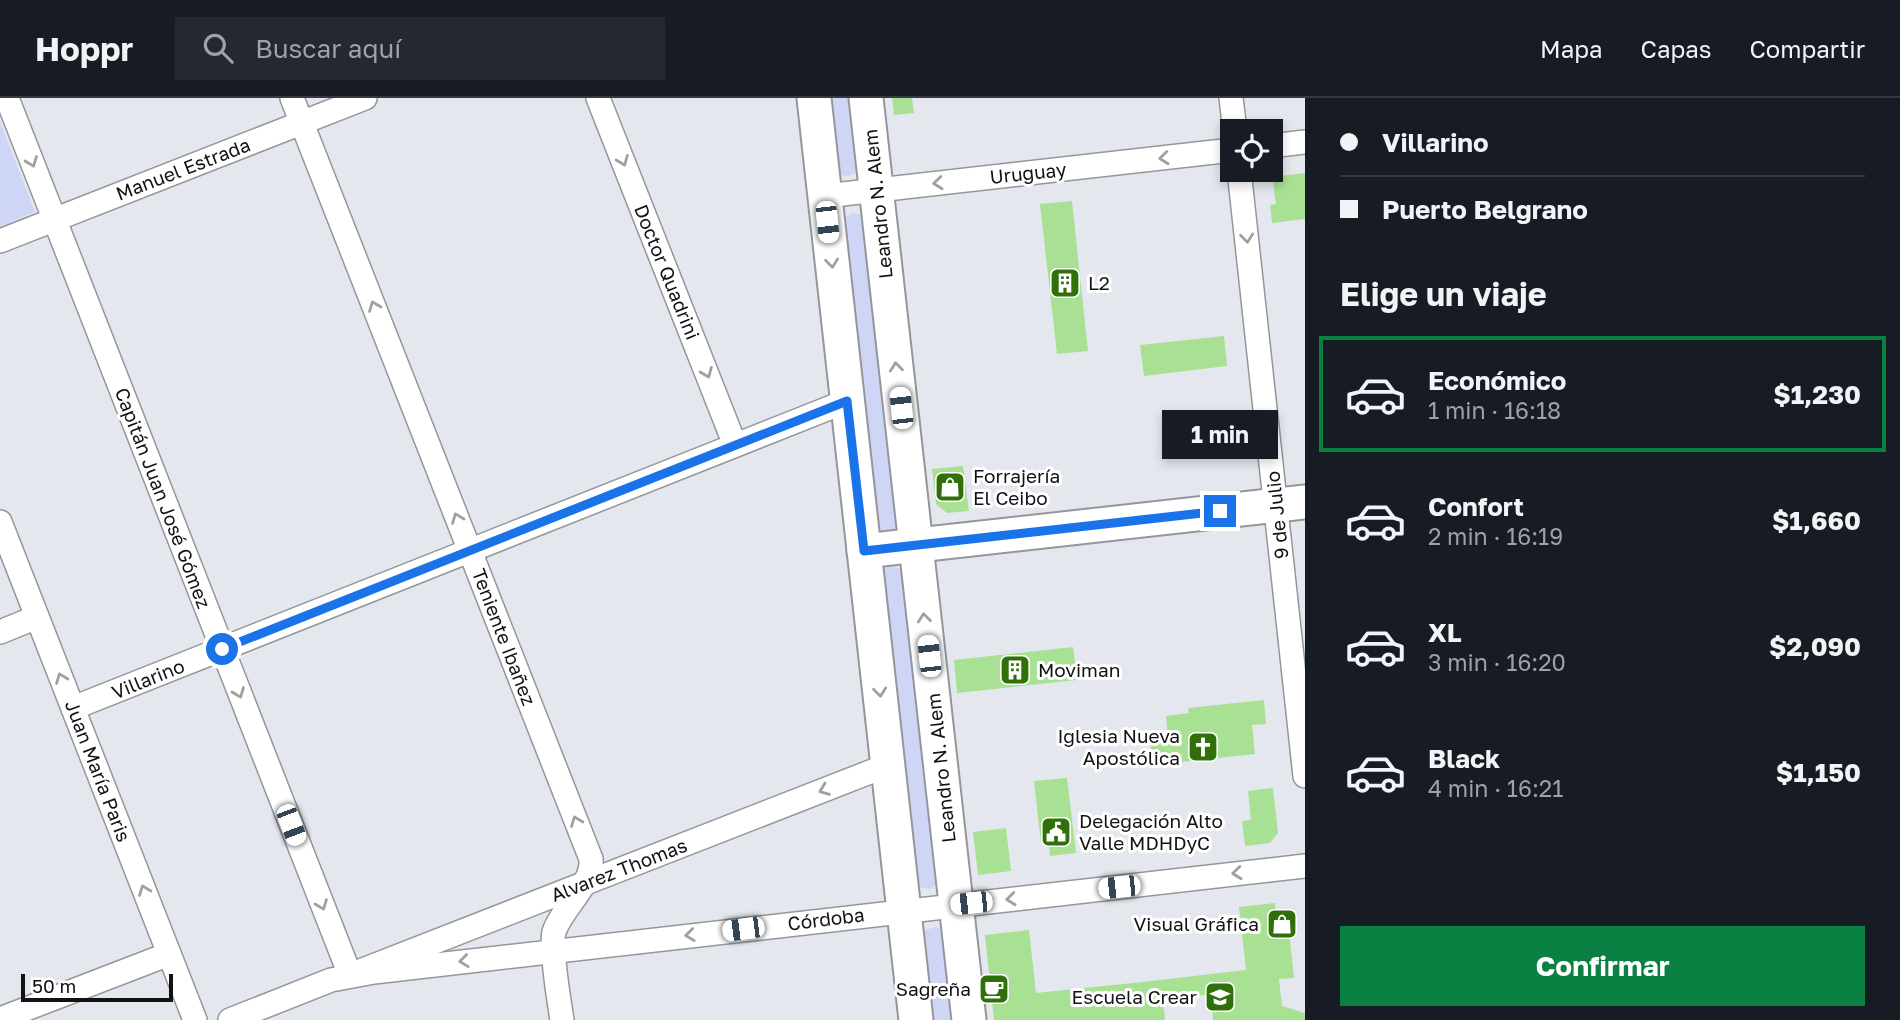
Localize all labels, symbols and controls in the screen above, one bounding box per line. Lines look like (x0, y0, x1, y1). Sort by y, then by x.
search box (175, 17, 665, 80)
text: Hoppr (35, 29, 133, 68)
icon: search (199, 29, 237, 67)
text: Buscar aquí (255, 33, 401, 64)
text: Mapa (1540, 34, 1603, 63)
text: Capas (1641, 34, 1711, 63)
text: Compartir (1749, 34, 1865, 63)
map controls (1220, 119, 1283, 182)
button: locate (1220, 119, 1283, 182)
text: Villarino (1382, 127, 1489, 158)
street label: Leandro N. Alem (858, 128, 897, 280)
street label: Manuel Estrada (113, 132, 253, 205)
one-way arrow (1158, 150, 1170, 165)
one-way arrow (23, 155, 37, 167)
one-way arrow (615, 155, 629, 167)
street label: Uruguay (988, 157, 1068, 188)
one-way arrow (932, 176, 944, 191)
text: Puerto Belgrano (1382, 194, 1588, 225)
car (815, 200, 840, 244)
street label: Doctor Quadrini (630, 201, 705, 343)
one-way arrow (1239, 232, 1254, 243)
one-way arrow (824, 258, 839, 269)
building icon: L2 (1048, 266, 1082, 300)
place label: L2 (1088, 271, 1110, 294)
text: Elige un viaje (1340, 275, 1547, 313)
one-way arrow (368, 300, 382, 312)
one-way arrow (889, 361, 904, 373)
icon: car (1344, 363, 1407, 426)
text: Económico (1428, 365, 1566, 396)
one-way arrow (698, 366, 712, 378)
text: $1,230 (1773, 379, 1861, 410)
street label: Capitán Juan José Gómez (111, 384, 216, 611)
car (889, 386, 914, 430)
text: 1 min · 16:18 (1428, 396, 1561, 424)
callout: 1 min (1162, 410, 1278, 458)
text: 1 min (1191, 420, 1249, 448)
place label: Forrajería El Ceibo (973, 464, 1060, 509)
shop icon: Forrajería El Ceibo (933, 470, 967, 504)
street label: 9 de Julio (1260, 470, 1293, 560)
icon: car (1344, 489, 1407, 552)
text: Confort (1428, 491, 1524, 522)
route end (1204, 495, 1236, 527)
text: $1,660 (1772, 505, 1861, 536)
one-way arrow (451, 512, 465, 524)
text: 2 min · 16:19 (1428, 522, 1563, 550)
street label: Teniente Ibañez (468, 565, 541, 708)
one-way arrow (917, 612, 932, 623)
icon: car (1344, 615, 1407, 678)
text: XL (1428, 617, 1462, 648)
text: $2,090 (1769, 631, 1861, 662)
route start (206, 633, 238, 665)
car (917, 634, 942, 678)
text: 3 min · 16:20 (1428, 648, 1566, 676)
building icon: Moviman (998, 653, 1032, 687)
street label: Villarino (108, 654, 187, 703)
place label: Moviman (1038, 658, 1120, 681)
one-way arrow (56, 673, 70, 685)
one-way arrow (231, 686, 245, 698)
one-way arrow (872, 686, 887, 698)
street label: Leandro N. Alem (921, 692, 960, 844)
street label: Juan María Paris (61, 697, 136, 845)
place label: Iglesia Nueva Apostólica (1057, 724, 1180, 769)
church icon: Iglesia Nueva Apostólica (1186, 730, 1220, 764)
icon: car (1344, 741, 1407, 804)
text: Black (1428, 743, 1500, 774)
text: $1,150 (1776, 757, 1861, 788)
text: 4 min · 16:21 (1428, 774, 1563, 802)
one-way arrow (819, 781, 831, 795)
car (274, 802, 309, 848)
place label: Delegación Alto Valle MDHDyC (1079, 809, 1223, 854)
one-way arrow (570, 815, 584, 827)
public building icon: Delegación Alto Valle MDHDyC (1039, 815, 1073, 849)
street label: Alvarez Thomas (547, 833, 690, 906)
one-way arrow (1231, 866, 1243, 881)
car (1098, 874, 1141, 900)
one-way arrow (139, 885, 153, 897)
car (950, 890, 993, 916)
one-way arrow (1005, 891, 1017, 906)
one-way arrow (314, 898, 328, 910)
street label: Córdoba (786, 902, 866, 935)
shop icon: Visual Gráfica (1265, 907, 1299, 941)
place label: Visual Gráfica (1134, 912, 1259, 935)
car (721, 916, 766, 942)
button: Confirmar (1340, 926, 1865, 1006)
one-way arrow (684, 928, 696, 943)
one-way arrow (458, 954, 470, 969)
scale bar (21, 971, 173, 1003)
cafe icon: Sagreña (977, 972, 1011, 1006)
text: 50 m (32, 974, 76, 997)
place label: Sagreña (896, 977, 971, 1000)
school or university icon: Escuela Crear (1203, 980, 1237, 1014)
place label: Escuela Crear (1072, 985, 1198, 1008)

